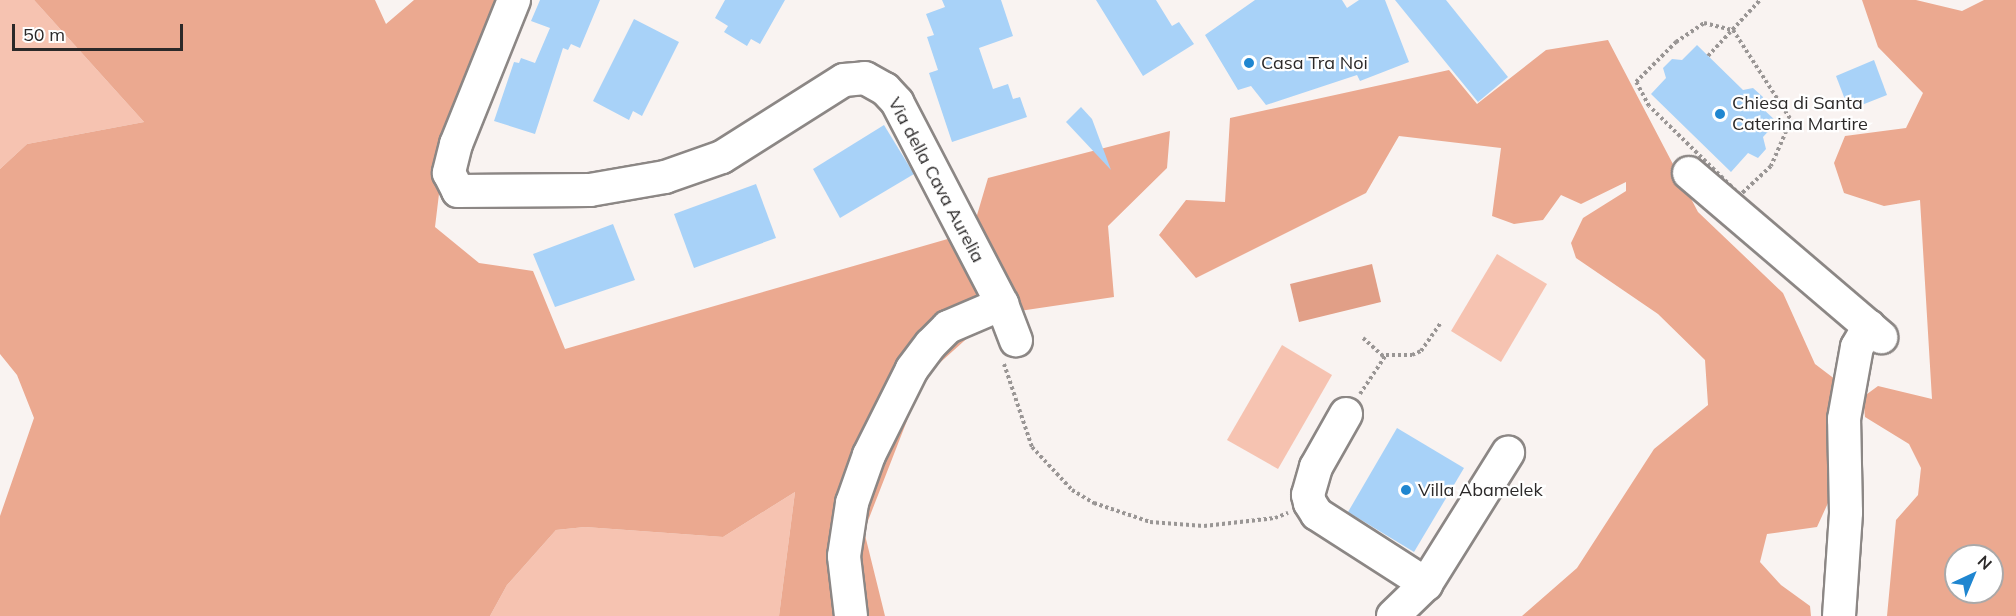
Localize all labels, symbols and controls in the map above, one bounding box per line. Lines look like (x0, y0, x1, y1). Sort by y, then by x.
scale bar (15, 12, 186, 50)
text: 50 m (23, 23, 65, 46)
place label: Casa Tra Noi (1261, 52, 1368, 74)
marker: Casa Tra Noi (1242, 56, 1256, 70)
place label: Chiesa di Santa Caterina Martire (1732, 93, 1868, 136)
street label: Via della Cava Aurelia (883, 94, 989, 266)
marker: Chiesa di Santa Caterina Martire (1713, 107, 1727, 121)
place label: Villa Abamelek (1418, 479, 1543, 501)
marker: Villa Abamelek (1399, 483, 1413, 497)
north arrow (1944, 544, 2004, 604)
text: N (1974, 551, 1996, 574)

